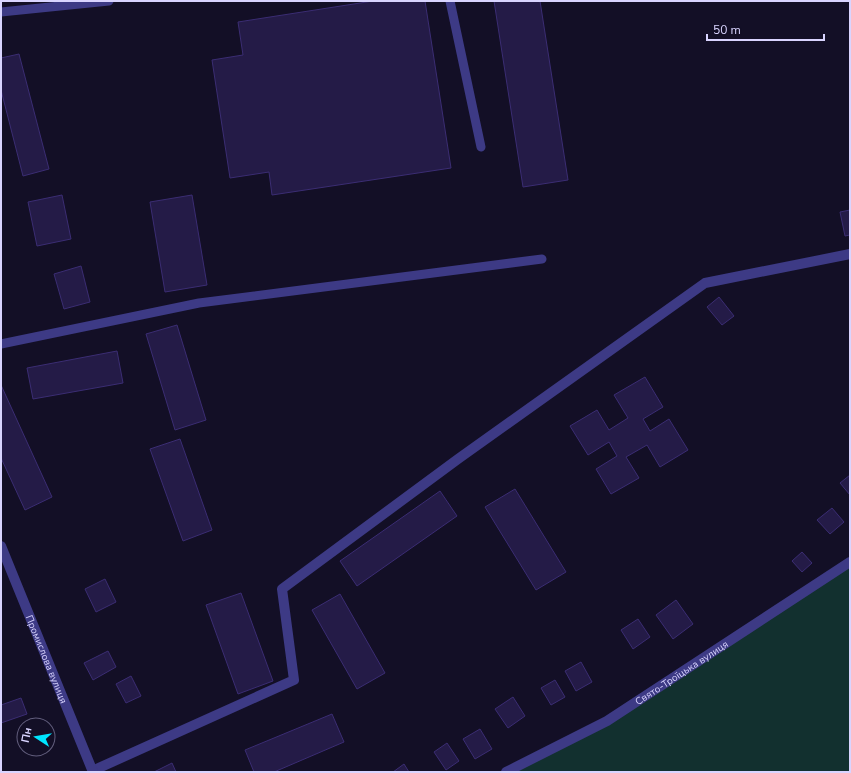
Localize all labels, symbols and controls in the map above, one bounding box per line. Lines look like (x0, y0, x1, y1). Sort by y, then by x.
scale bar (707, 16, 824, 42)
text: 50 m (713, 22, 741, 38)
street label: Промислова вулиця (22, 613, 70, 706)
street label: Свято-Троїцька вулиця (632, 638, 731, 709)
north arrow (16, 717, 56, 757)
text: Пн (18, 726, 36, 744)

